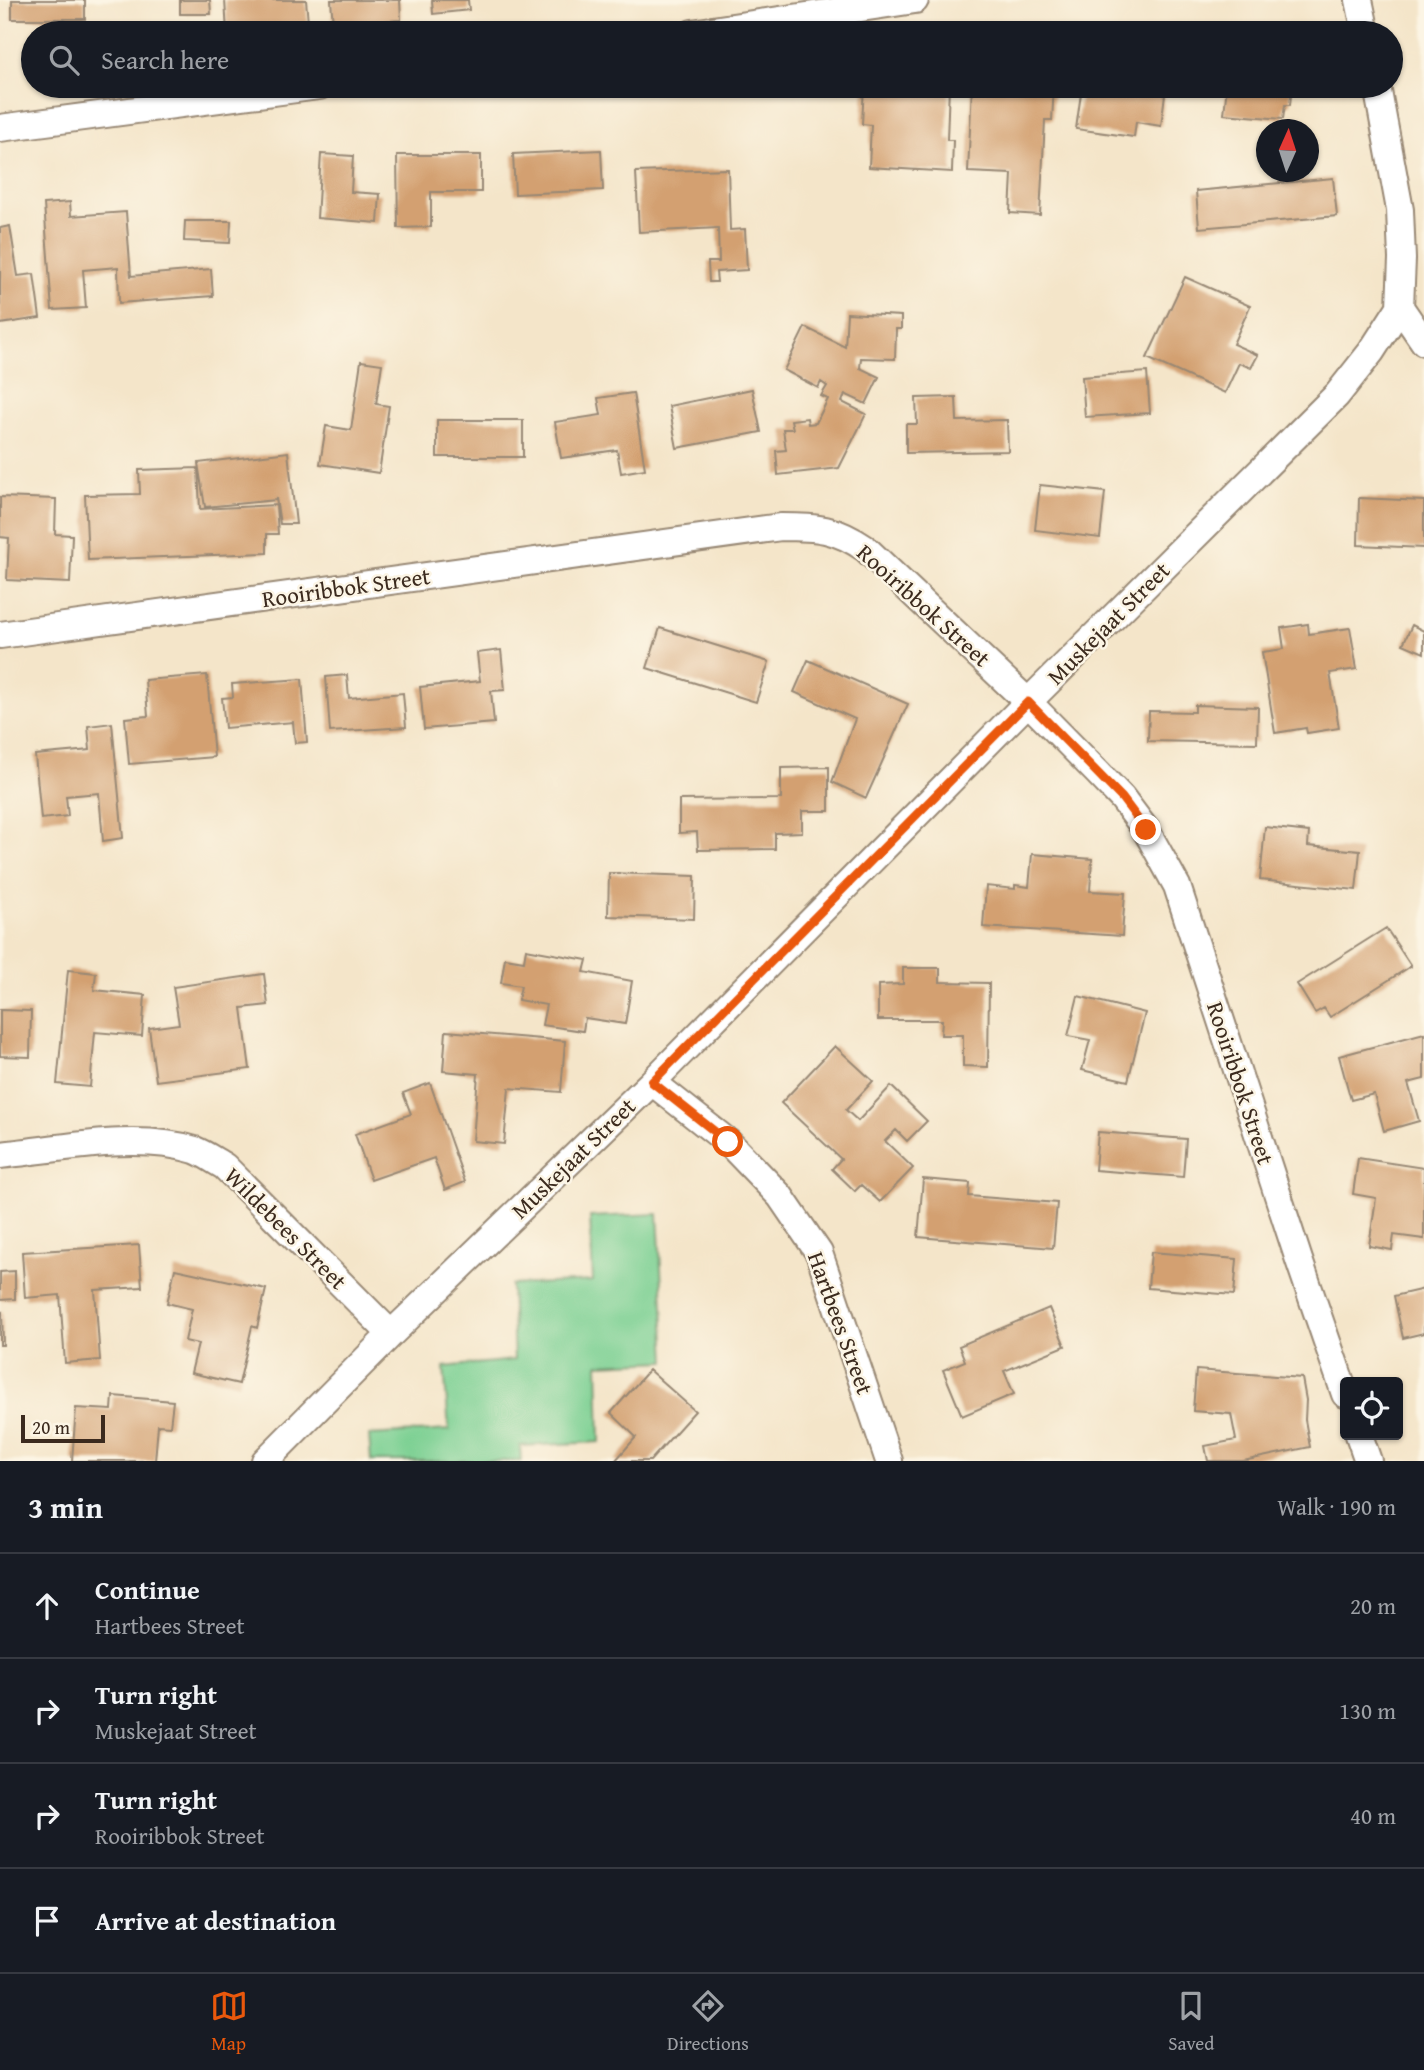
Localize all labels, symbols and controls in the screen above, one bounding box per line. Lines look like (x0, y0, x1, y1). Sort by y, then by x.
search box (21, 21, 1403, 98)
text: Search here (101, 40, 229, 79)
icon: search (45, 41, 83, 79)
north arrow (1256, 119, 1319, 182)
street label: Rooiribbok Street (850, 536, 998, 674)
street label: Muskejaat Street (1039, 554, 1177, 692)
street label: Rooiribbok Street (260, 559, 432, 615)
route end (1130, 814, 1161, 845)
street label: Rooiribbok Street (1199, 997, 1283, 1169)
street label: Muskejaat Street (503, 1090, 643, 1226)
route start (712, 1126, 743, 1157)
street label: Wildebees Street (217, 1159, 355, 1297)
street label: Hartbees Street (800, 1247, 882, 1399)
map controls (1340, 1377, 1403, 1440)
button: locate (1340, 1377, 1403, 1440)
scale bar (21, 1412, 105, 1444)
text: 20 m (32, 1413, 70, 1441)
text: 3 min (28, 1485, 103, 1529)
text: Walk · 190 m (1277, 1490, 1396, 1523)
text: Continue (95, 1570, 200, 1609)
icon: ahead (28, 1587, 66, 1625)
text: 20 m (1350, 1589, 1396, 1622)
text: Hartbees Street (95, 1609, 245, 1642)
text: Turn right (95, 1675, 217, 1714)
icon: right (28, 1692, 66, 1730)
text: 130 m (1339, 1694, 1396, 1727)
text: Muskejaat Street (95, 1714, 257, 1747)
text: Turn right (95, 1780, 217, 1819)
icon: right (28, 1797, 66, 1835)
text: 40 m (1350, 1799, 1396, 1832)
text: Rooiribbok Street (95, 1819, 265, 1852)
text: Arrive at destination (95, 1901, 336, 1940)
icon: arrive (28, 1902, 66, 1940)
tab: Map (210, 1987, 248, 2057)
tab: Directions (667, 1987, 749, 2057)
tab: Saved (1168, 1987, 1214, 2057)

